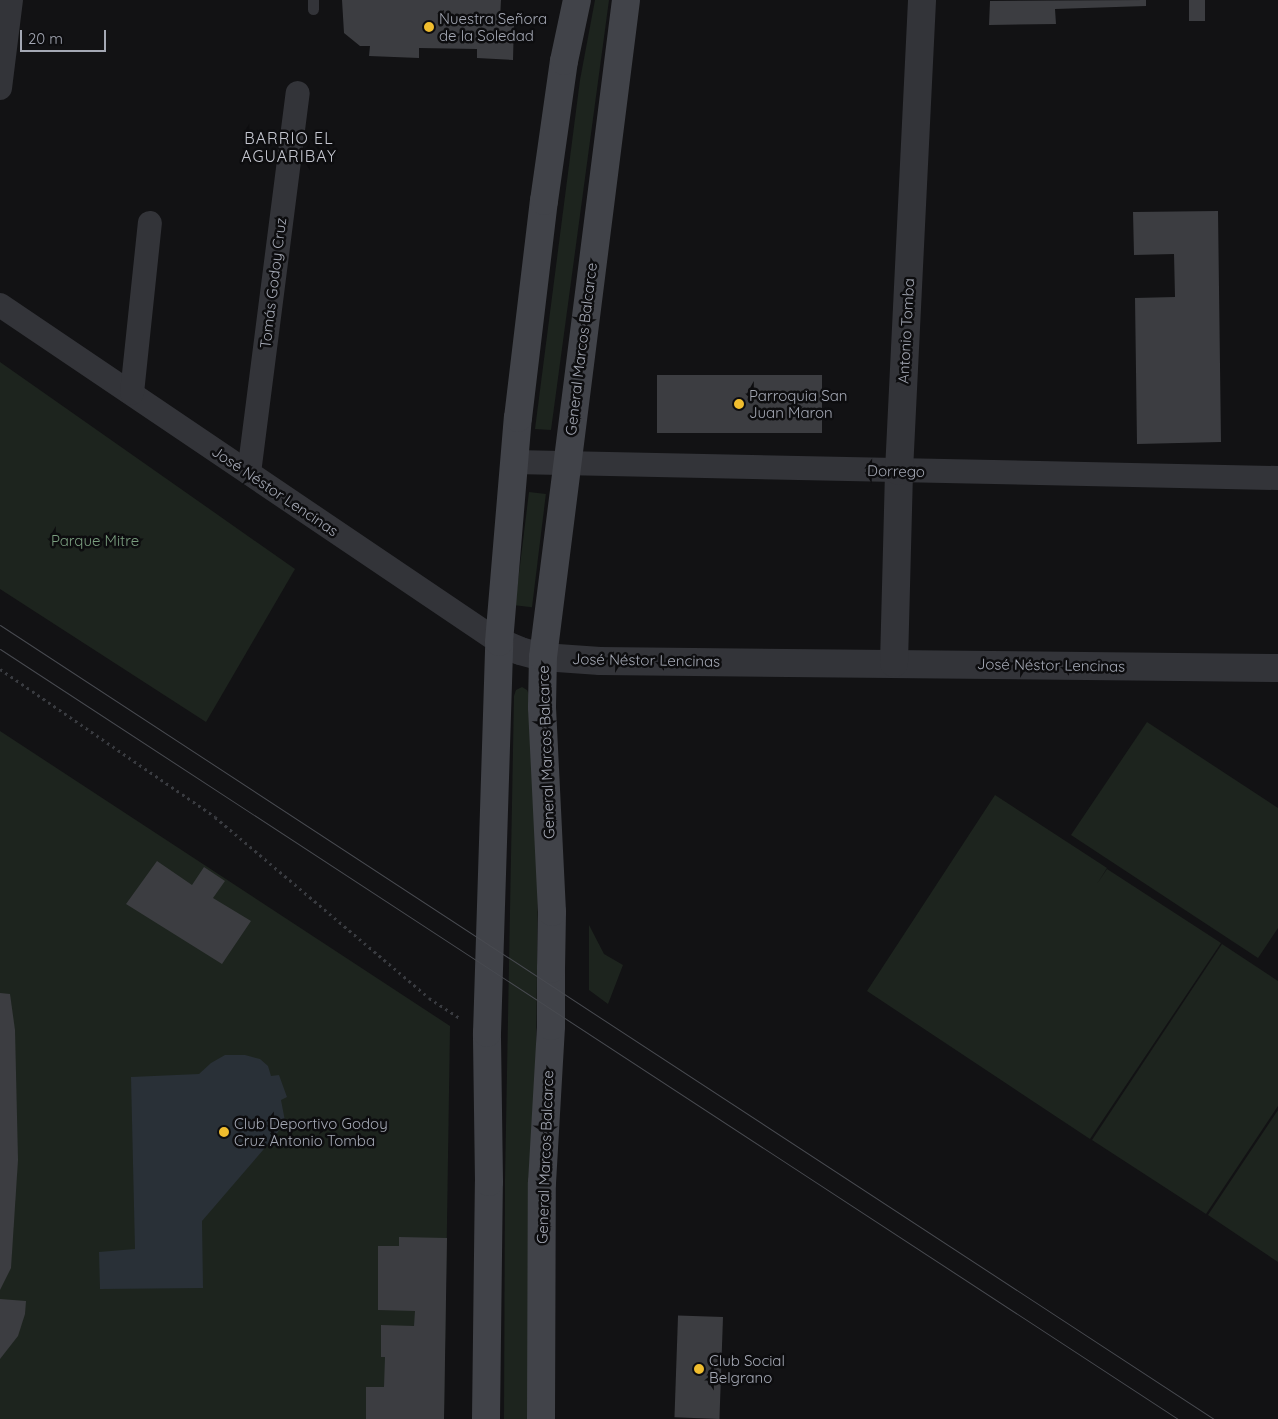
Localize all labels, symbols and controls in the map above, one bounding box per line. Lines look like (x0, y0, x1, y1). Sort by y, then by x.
place label: Nuestra Señora de la Soledad (439, 9, 547, 44)
scale bar (22, 20, 109, 52)
marker: Nuestra Señora de la Soledad (423, 21, 435, 33)
text: 20 m (28, 29, 63, 48)
district label: BARRIO EL AGUARIBAY (240, 128, 338, 166)
street label: Tomás Godoy Cruz (256, 217, 290, 349)
street label: General Marcos Balcarce (561, 262, 601, 436)
street label: Antonio Tomba (894, 278, 918, 384)
place label: Parroquia San Juan Maron (749, 386, 847, 421)
marker: Parroquia San Juan Maron (733, 398, 745, 410)
street label: José Néstor Lencinas (208, 442, 342, 540)
street label: Dorrego (867, 461, 925, 481)
park label: Parque Mitre (51, 532, 139, 550)
street label: José Néstor Lencinas (572, 650, 720, 670)
street label: José Néstor Lencinas (977, 655, 1125, 675)
street label: General Marcos Balcarce (534, 665, 558, 839)
street label: General Marcos Balcarce (533, 1070, 557, 1244)
place label: Club Deportivo Godoy Cruz Antonio Tomba (234, 1114, 388, 1149)
marker: Club Deportivo Godoy Cruz Antonio Tomba (218, 1126, 230, 1138)
place label: Club Social Belgrano (709, 1351, 785, 1386)
marker: Club Social Belgrano (693, 1363, 705, 1375)

